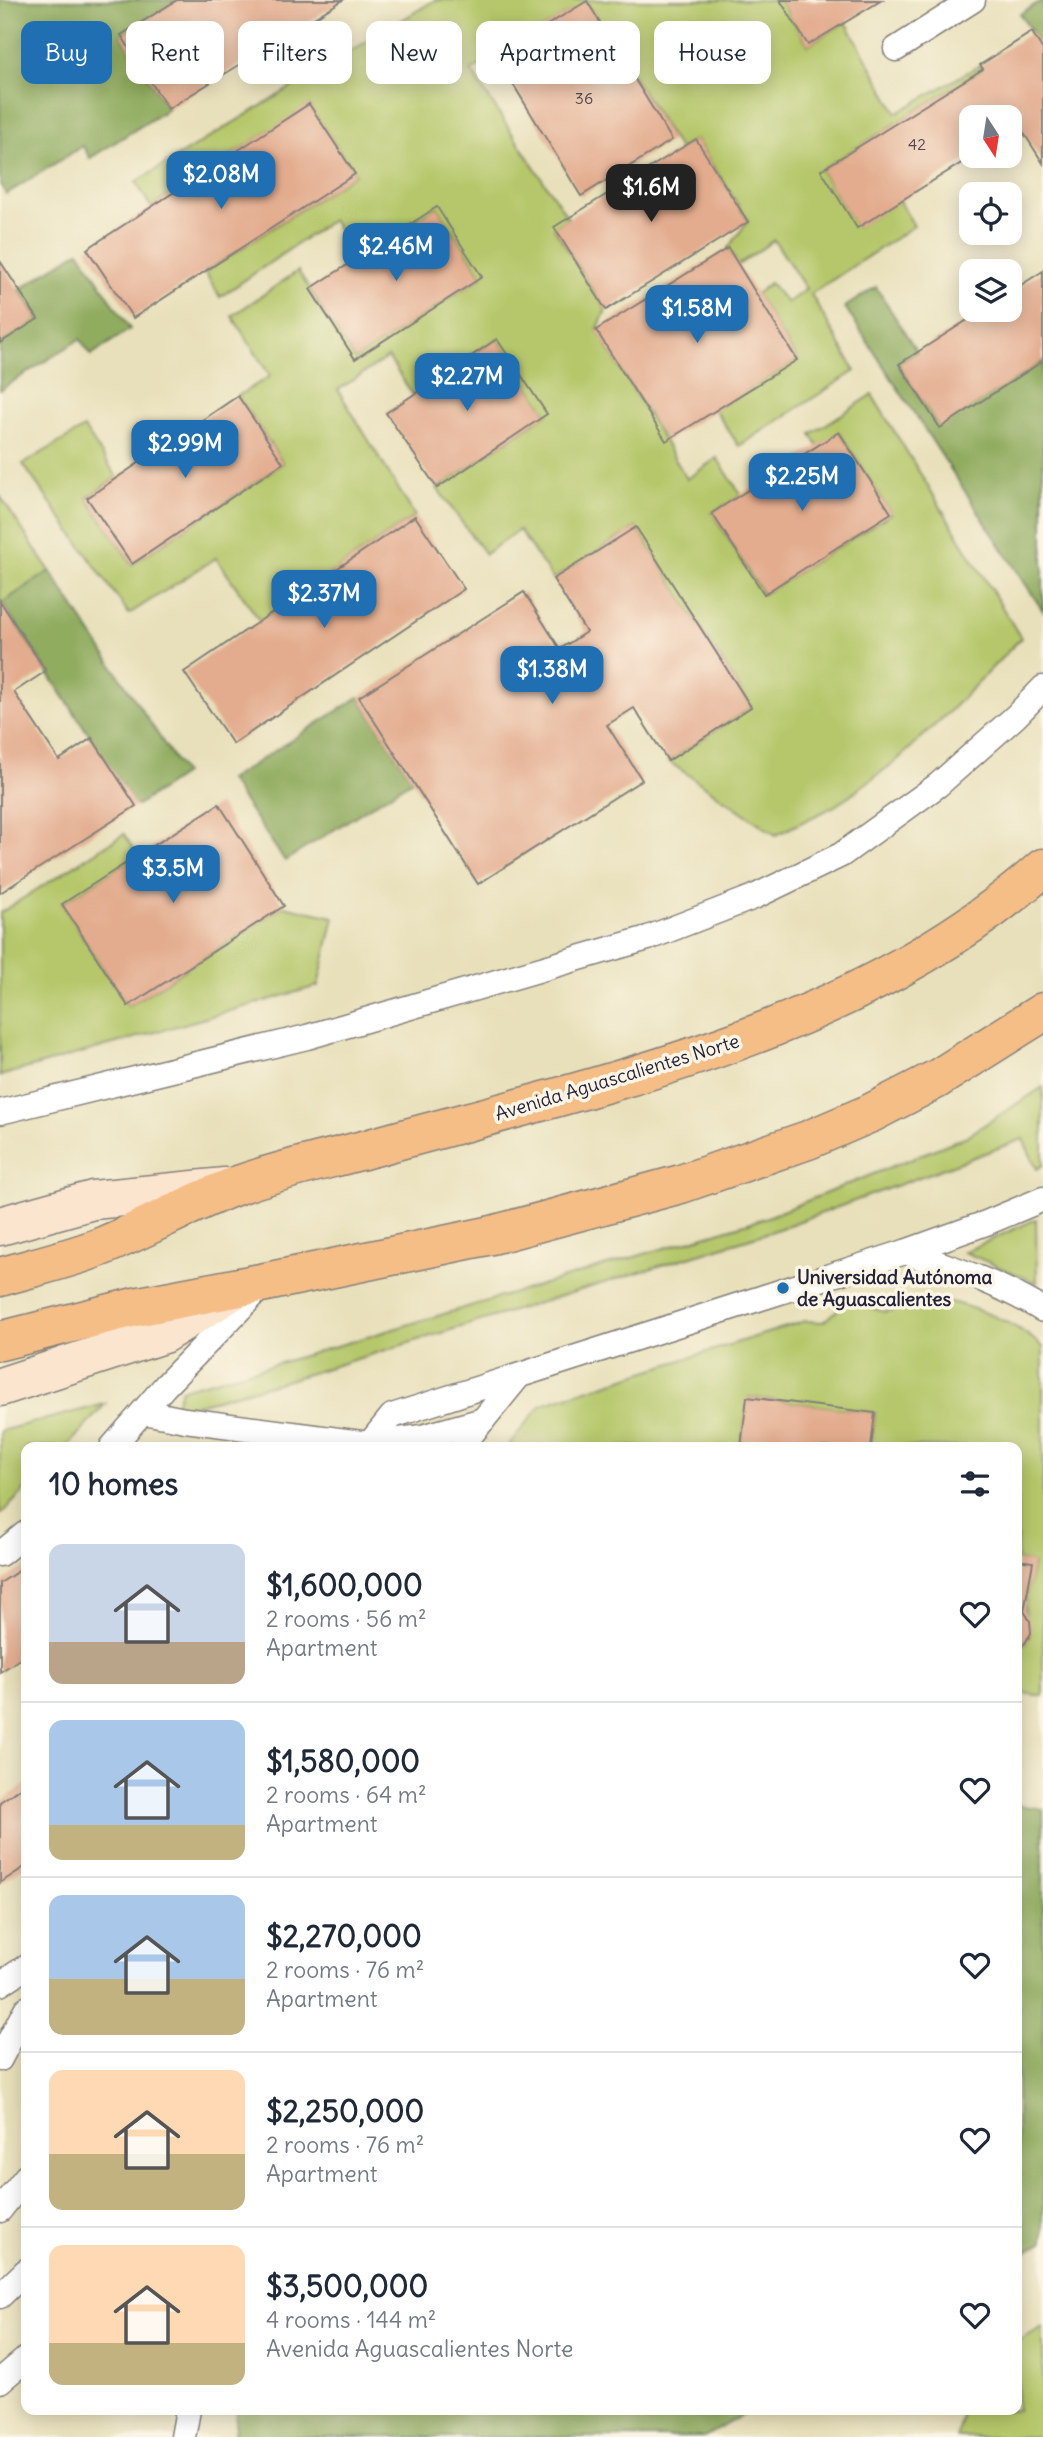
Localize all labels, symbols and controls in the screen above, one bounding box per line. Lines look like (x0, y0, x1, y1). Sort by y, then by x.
chip: Buy (21, 21, 112, 84)
chip: Rent (126, 21, 224, 84)
chip: Filters (238, 21, 352, 84)
chip: New (366, 21, 462, 84)
chip: Apartment (476, 21, 640, 84)
chip: House (654, 21, 771, 84)
house number: 36 (575, 88, 593, 108)
north arrow (959, 105, 1022, 168)
map controls (959, 105, 1022, 322)
house number: 42 (908, 134, 926, 154)
pin: $2.08M (164, 152, 278, 211)
text: $2.08M (182, 159, 260, 188)
pin: $1.6M (602, 164, 700, 224)
text: $1.6M (622, 172, 680, 201)
button: locate (959, 182, 1022, 245)
pin: $2.46M (339, 224, 453, 283)
text: $2.46M (359, 231, 433, 260)
button: layers (959, 259, 1022, 322)
pin: $1.58M (640, 286, 754, 345)
text: $1.58M (661, 293, 733, 322)
pin: $2.27M (410, 354, 524, 413)
text: $2.27M (431, 361, 503, 390)
pin: $2.99M (128, 420, 242, 480)
text: $2.99M (147, 428, 223, 457)
pin: $2.25M (745, 454, 859, 513)
text: $2.25M (765, 461, 839, 490)
pin: $2.37M (267, 570, 381, 630)
text: $2.37M (287, 578, 361, 607)
pin: $1.38M (495, 646, 609, 706)
text: $1.38M (516, 654, 588, 683)
pin: $3.5M (124, 846, 222, 905)
text: $3.5M (142, 853, 204, 882)
street label: Avenida Aguascalientes Norte (492, 1028, 742, 1126)
place label: Universidad Autónoma de Aguascalientes (797, 1265, 993, 1311)
marker: Universidad Autónoma de Aguascalientes (775, 1280, 791, 1296)
text: 10 homes (49, 1465, 178, 1503)
icon: filters (956, 1465, 994, 1503)
text: $1,600,000 (266, 1566, 423, 1604)
icon: home (105, 1572, 189, 1656)
icon: heart (956, 1595, 994, 1633)
text: 2 rooms · 56 m² (266, 1604, 427, 1633)
text: Apartment (266, 1633, 378, 1662)
text: $1,580,000 (266, 1742, 420, 1780)
icon: home (105, 1748, 189, 1832)
icon: heart (956, 1771, 994, 1809)
text: 2 rooms · 64 m² (266, 1780, 427, 1809)
text: Apartment (266, 1809, 378, 1838)
text: $2,270,000 (266, 1917, 422, 1955)
icon: home (105, 1923, 189, 2007)
icon: heart (956, 1946, 994, 1984)
text: 2 rooms · 76 m² (266, 1955, 424, 1984)
text: Apartment (266, 1984, 378, 2013)
text: $2,250,000 (266, 2092, 424, 2130)
icon: home (105, 2098, 189, 2182)
icon: heart (956, 2121, 994, 2159)
text: 2 rooms · 76 m² (266, 2130, 424, 2159)
text: Apartment (266, 2159, 378, 2188)
text: $3,500,000 (266, 2267, 428, 2305)
icon: home (105, 2273, 189, 2357)
icon: heart (956, 2296, 994, 2334)
text: 4 rooms · 144 m² (266, 2305, 436, 2334)
text: Avenida Aguascalientes Norte (266, 2334, 574, 2363)

